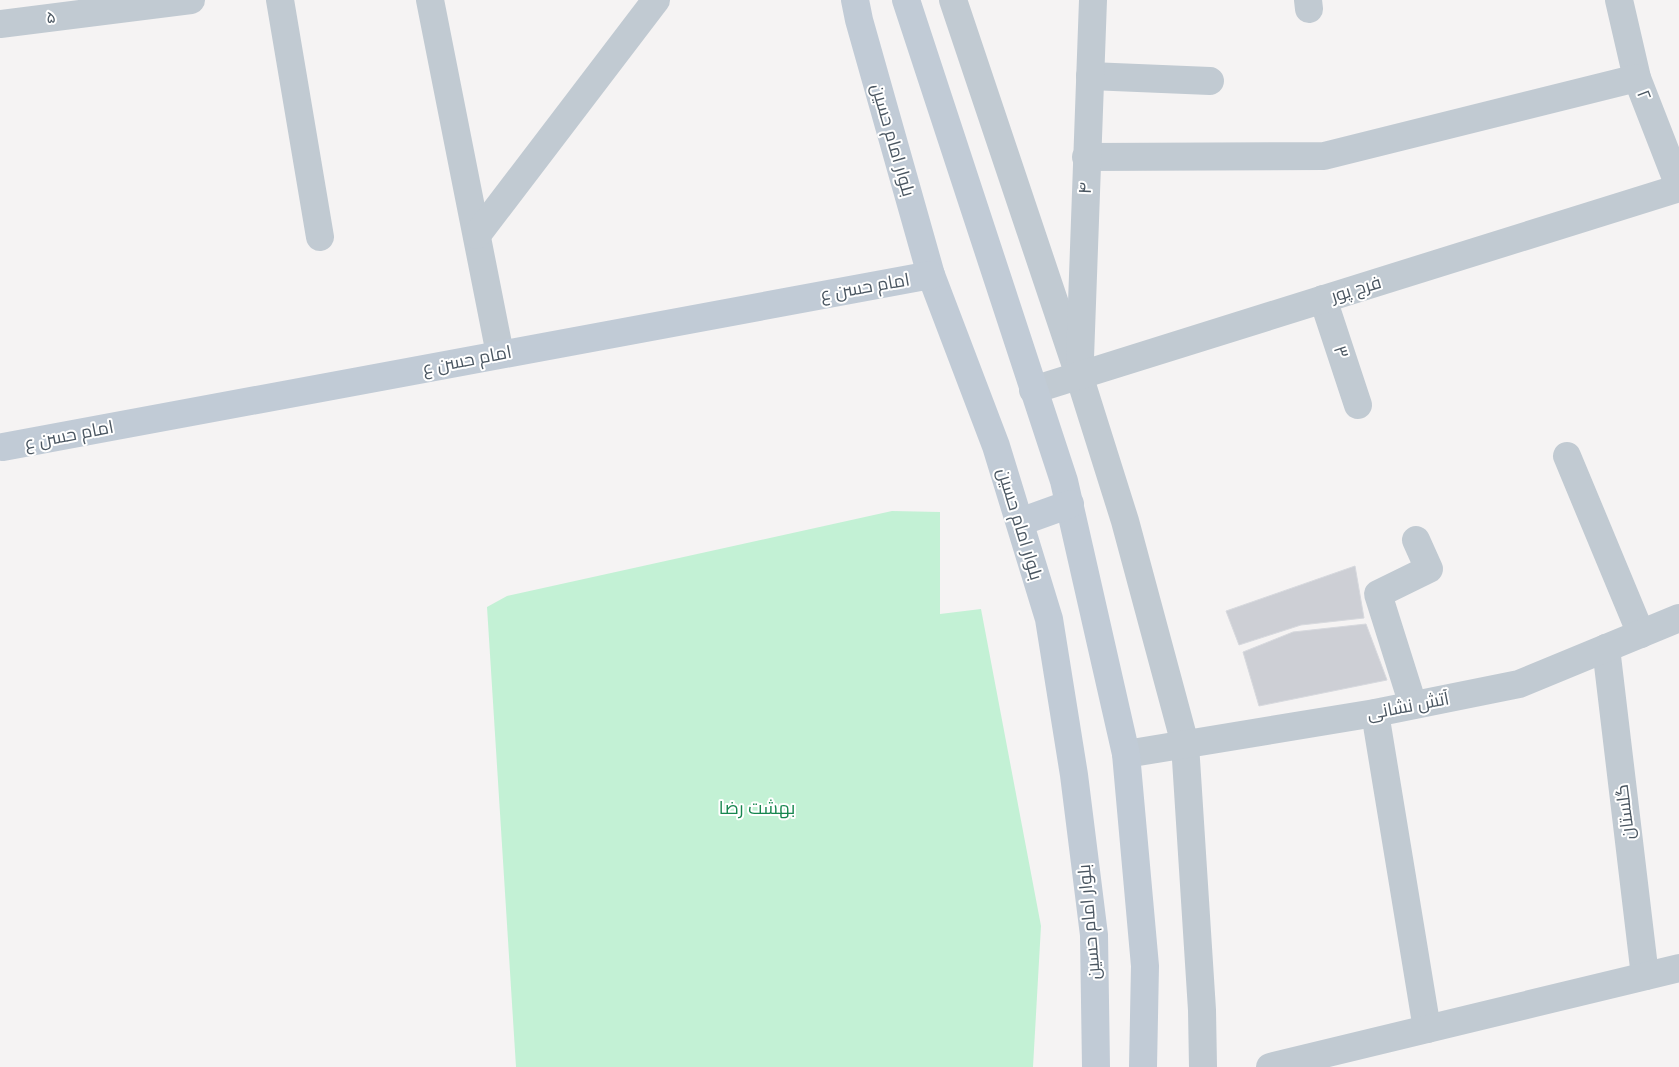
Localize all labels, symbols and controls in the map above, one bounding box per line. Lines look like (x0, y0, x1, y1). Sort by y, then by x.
street label: ۵ (45, 4, 57, 30)
street label: بلوار امام حسین (865, 81, 921, 199)
street label: ۲ (1631, 86, 1657, 104)
street label: ۴ (1073, 182, 1097, 194)
street label: امام حسن ع (818, 267, 912, 307)
street label: فرج پور (1327, 270, 1384, 308)
street label: امام حسن ع (420, 340, 514, 380)
street label: ۳ (1328, 343, 1354, 361)
street label: امام حسن ع (22, 415, 116, 455)
street label: بلوار امام حسین (992, 465, 1048, 583)
street label: آتش نشانی (1365, 686, 1451, 726)
street label: گلستان (1610, 783, 1640, 841)
park label: بهشت رضا (719, 796, 795, 820)
street label: بلوار امام حسین (1072, 863, 1106, 981)

